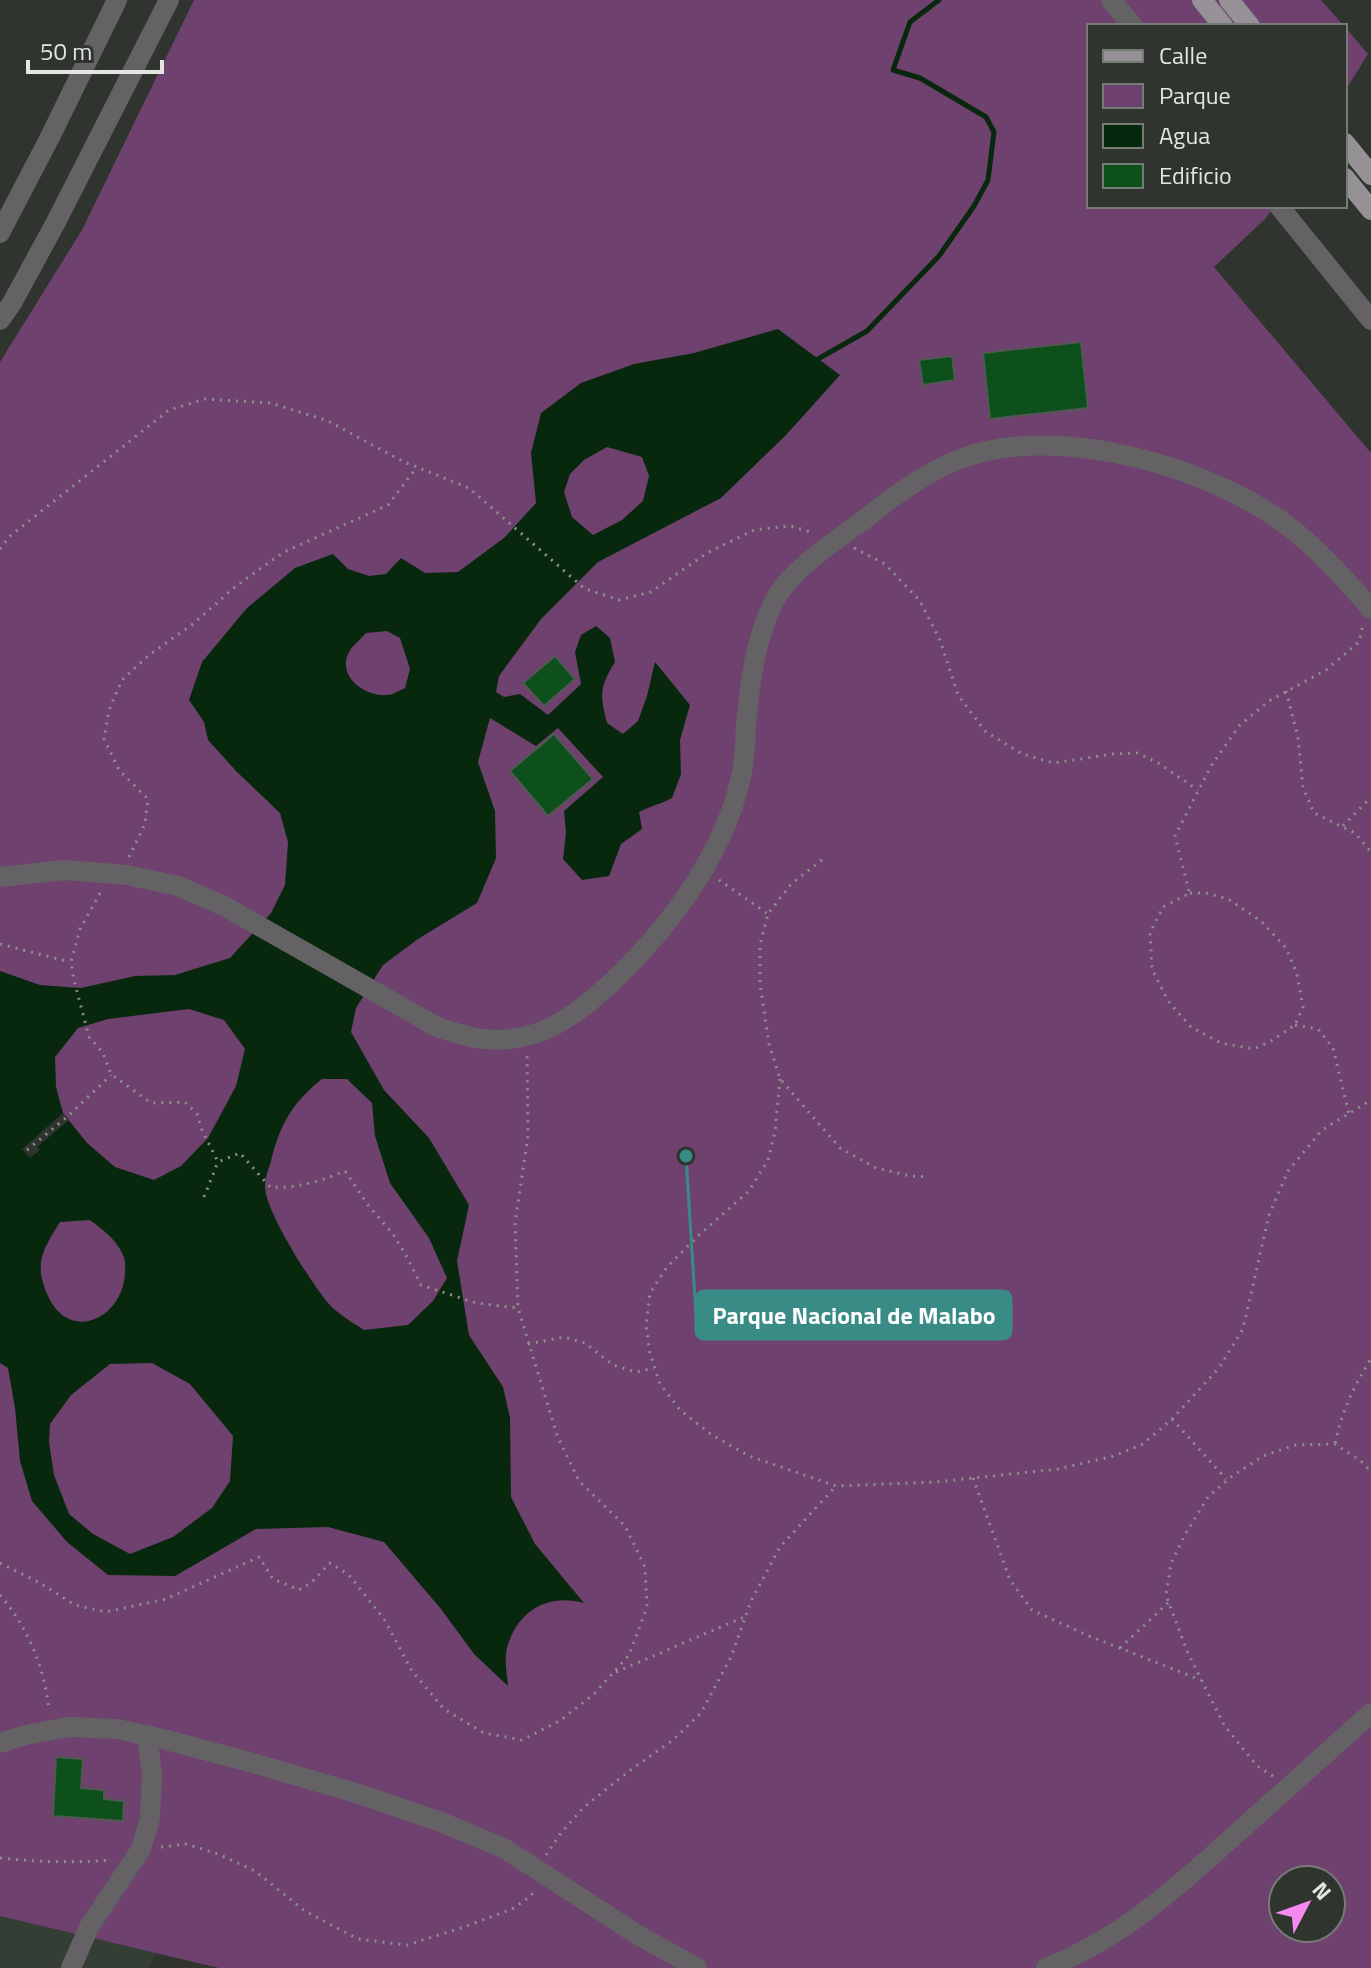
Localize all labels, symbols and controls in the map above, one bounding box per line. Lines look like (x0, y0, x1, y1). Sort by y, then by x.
scale bar (28, 24, 162, 74)
legend (1087, 24, 1347, 208)
text: 50 m (40, 33, 92, 69)
text: Calle (1159, 37, 1207, 73)
text: Parque (1159, 77, 1231, 113)
text: Agua (1159, 117, 1210, 153)
text: Edificio (1159, 157, 1232, 193)
callout: Parque Nacional de Malabo (696, 1291, 1011, 1339)
text: Parque Nacional de Malabo (712, 1297, 996, 1333)
north arrow (1267, 1864, 1347, 1944)
text: N (1304, 1874, 1340, 1908)

